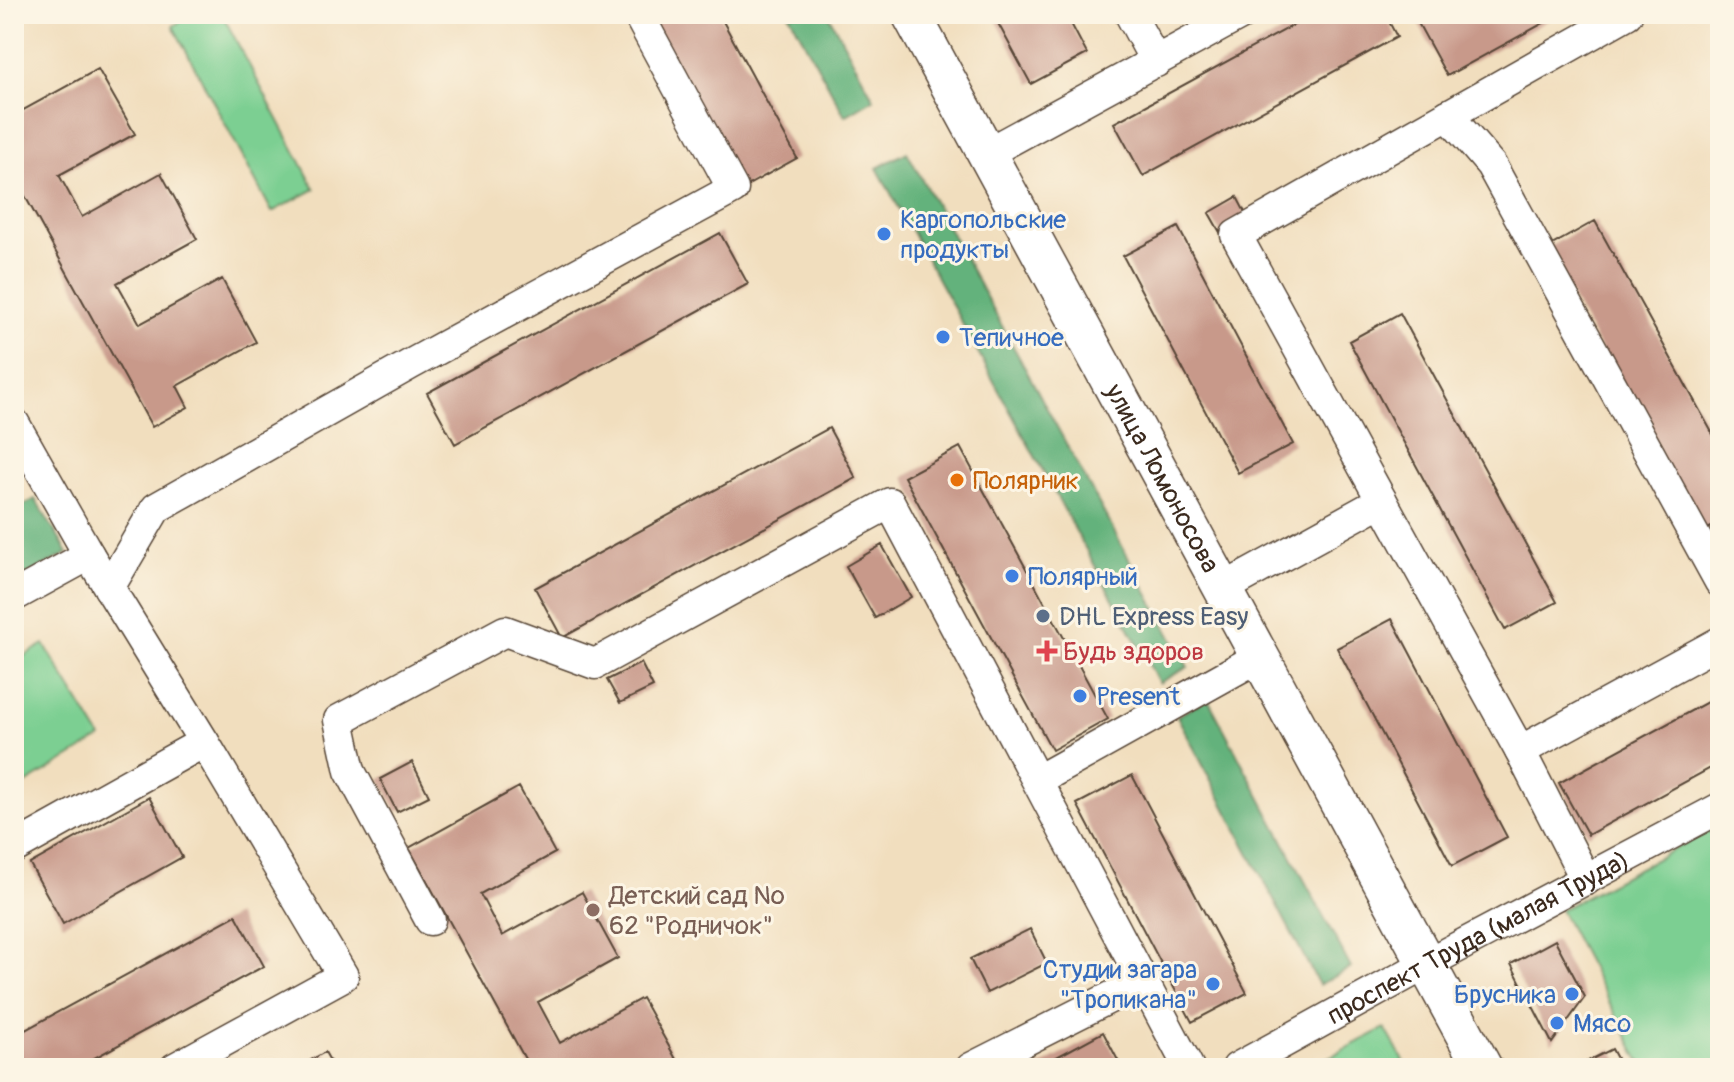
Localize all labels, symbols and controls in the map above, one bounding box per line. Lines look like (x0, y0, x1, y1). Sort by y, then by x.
place label: Каргопольские продукты (900, 204, 1066, 266)
marker: Каргопольские продукты (875, 225, 893, 243)
place label: Тепичное (959, 322, 1064, 354)
marker: Тепичное (934, 328, 952, 346)
street label: улица Ломоносова (1097, 378, 1226, 579)
place label: Полярник (973, 465, 1079, 497)
marker: Полярник (948, 471, 966, 489)
place label: Полярный (1028, 561, 1138, 593)
marker: Полярный (1003, 567, 1021, 585)
place label: DHL Express Easy (1059, 601, 1248, 633)
marker: DHL Express Easy (1034, 607, 1052, 625)
place label: Будь здоров (1063, 636, 1204, 668)
marker: Будь здоров (1038, 642, 1056, 660)
place label: Present (1096, 681, 1181, 713)
marker: Present (1071, 687, 1089, 705)
street label: проспект Труда (малая Труда) (1322, 844, 1635, 1032)
place label: Детский сад № 62 "Родничок" (608, 880, 785, 942)
marker: Детский сад № 62 "Родничок" (584, 901, 602, 919)
place label: Студии загара "Тропикана" (1043, 954, 1197, 1016)
marker: Студии загара "Тропикана" (1204, 975, 1222, 993)
place label: Брусника (1454, 979, 1556, 1011)
marker: Брусника (1563, 985, 1581, 1003)
place label: Мясо (1573, 1008, 1631, 1040)
marker: Мясо (1548, 1014, 1566, 1032)

